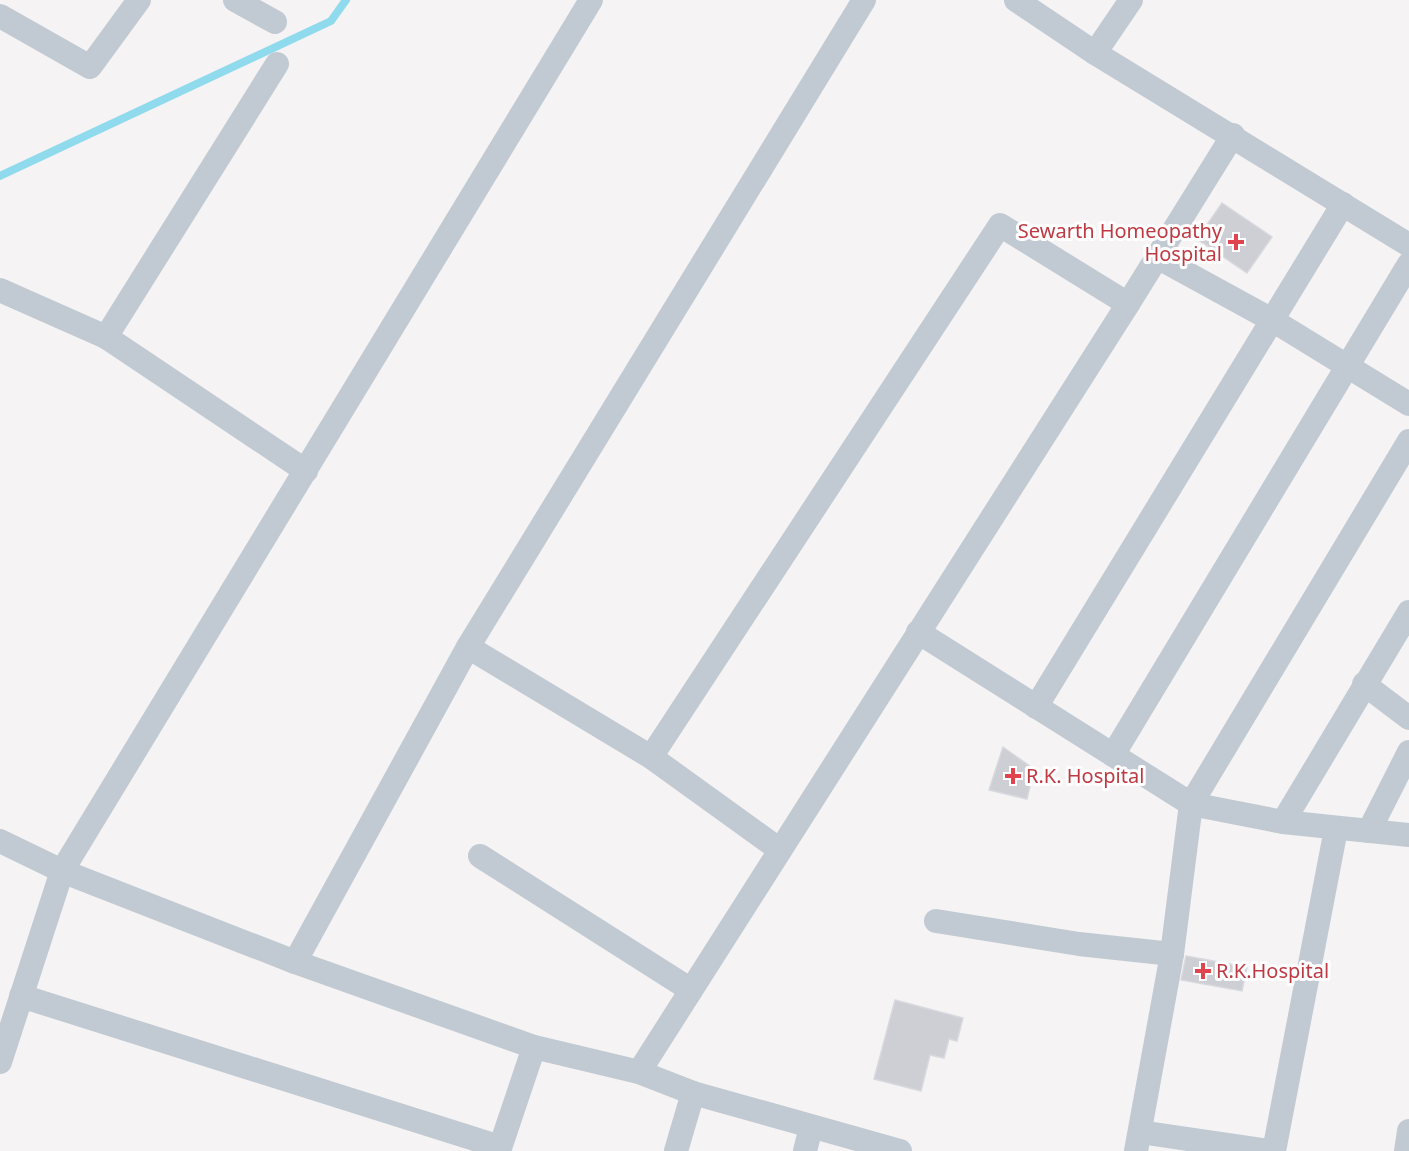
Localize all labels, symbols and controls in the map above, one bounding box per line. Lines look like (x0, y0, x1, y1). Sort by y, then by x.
place label: Sewarth Homeopathy Hospital (1018, 217, 1223, 267)
marker: Sewarth Homeopathy Hospital (1227, 233, 1245, 251)
place label: R.K. Hospital (1026, 762, 1144, 789)
marker: R.K. Hospital (1004, 767, 1022, 785)
place label: R.K.Hospital (1216, 957, 1329, 984)
marker: R.K.Hospital (1194, 962, 1212, 980)

